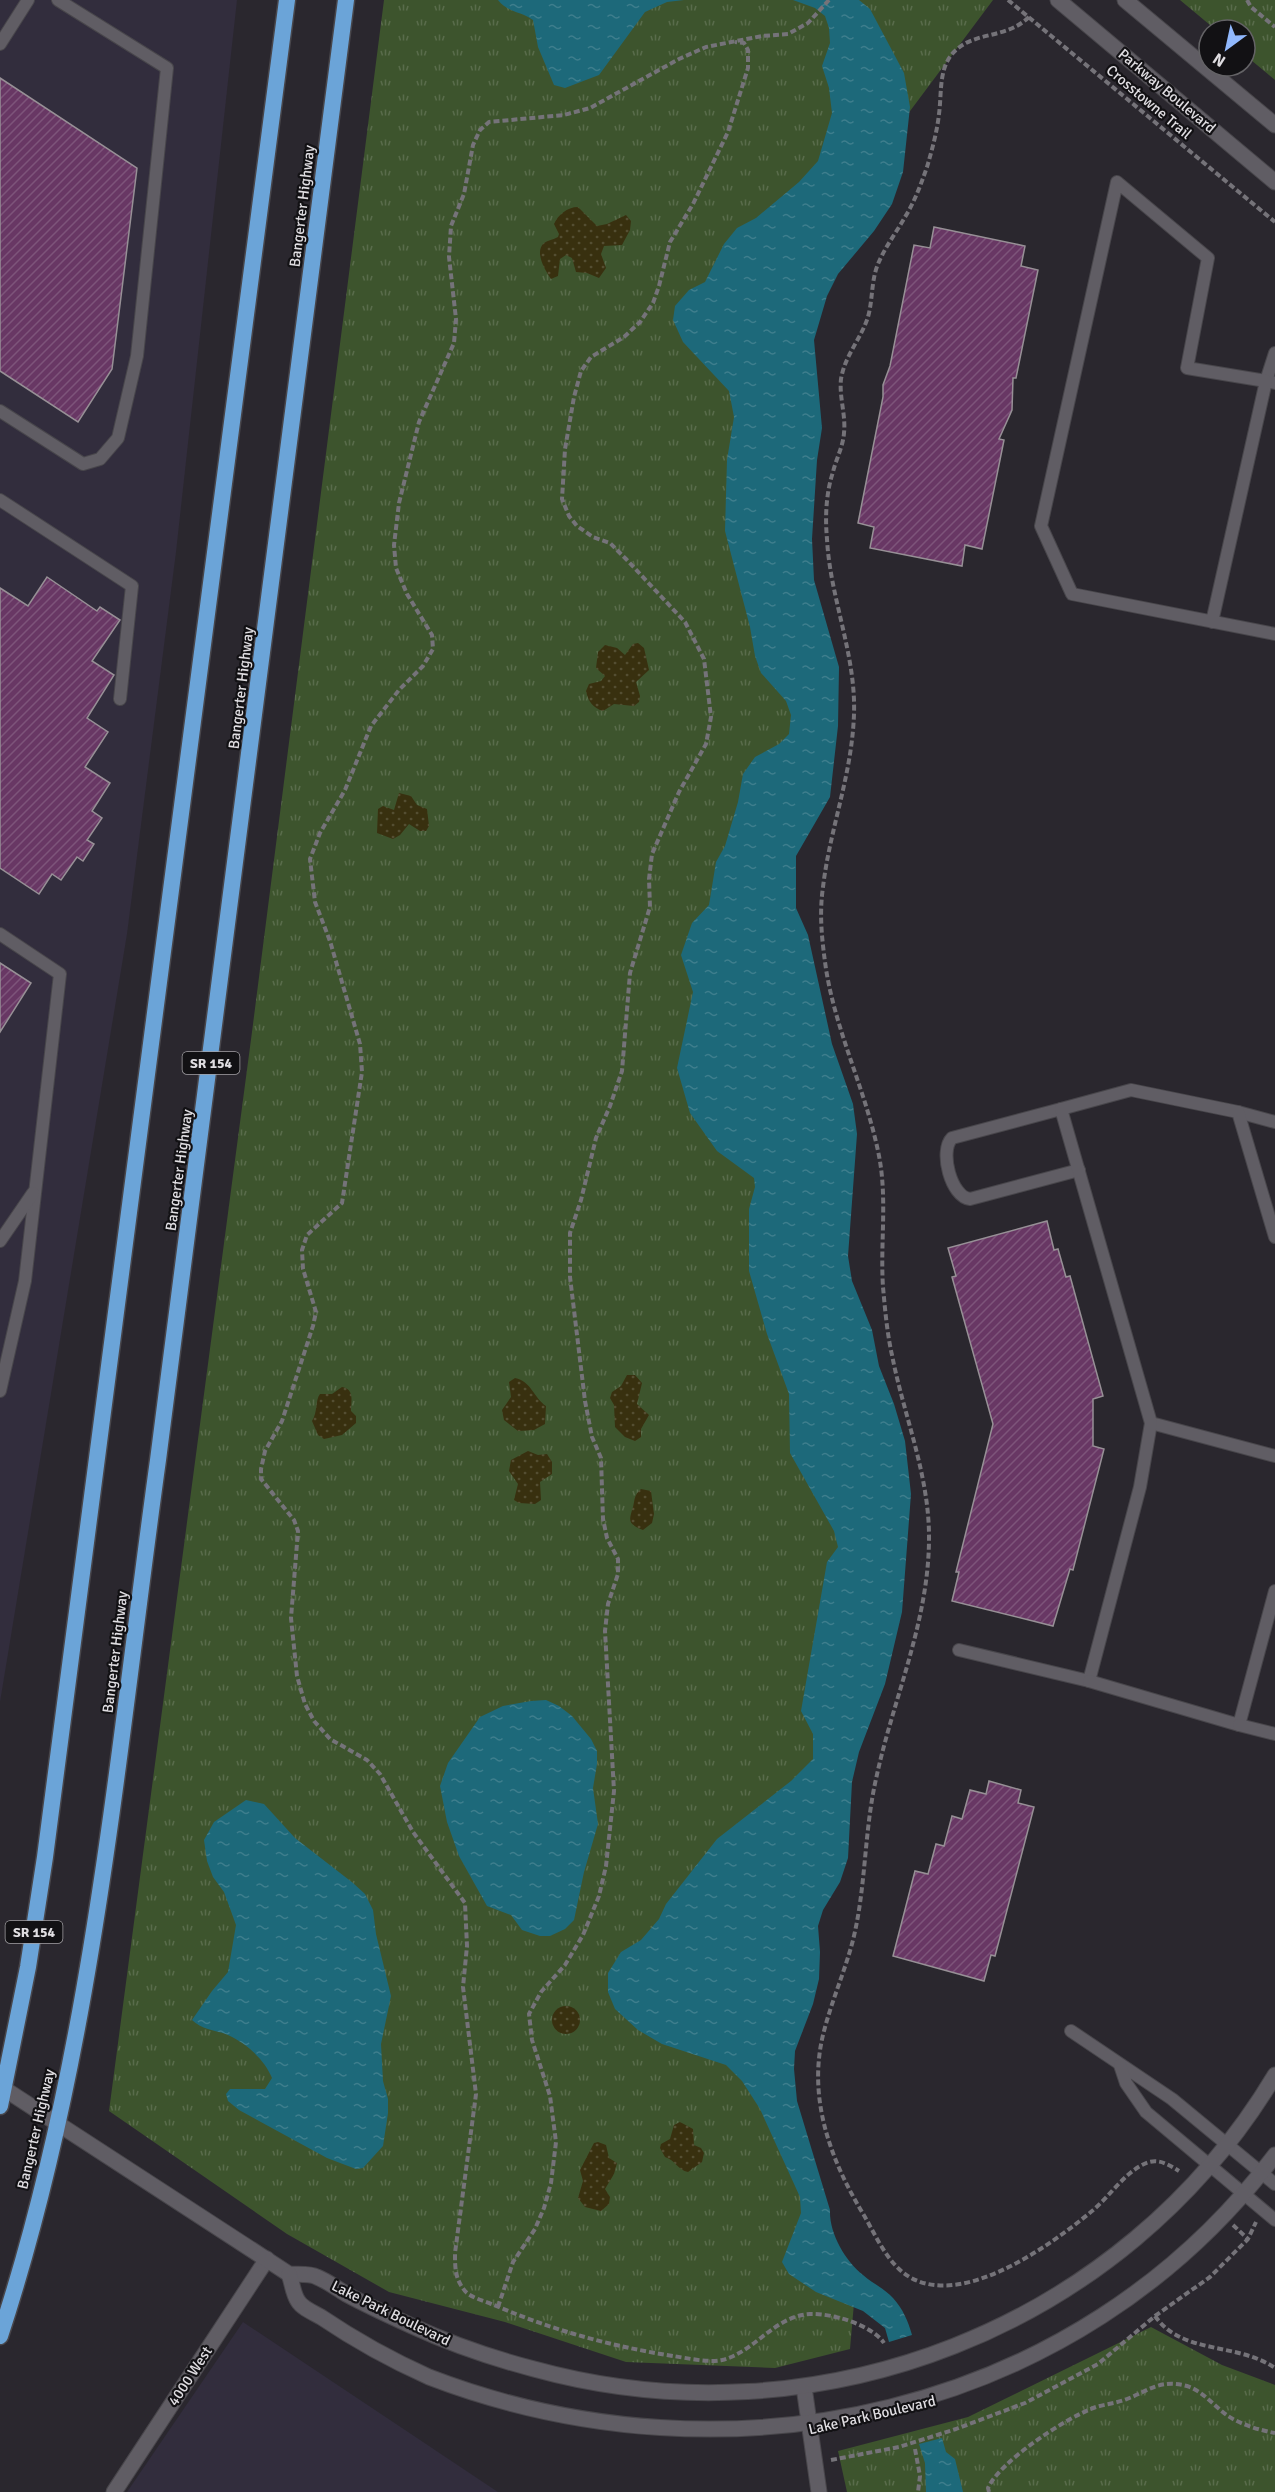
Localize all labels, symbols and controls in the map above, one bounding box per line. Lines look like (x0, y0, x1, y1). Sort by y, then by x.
north arrow (1197, 18, 1257, 78)
street label: Parkway Boulevard (1115, 45, 1219, 137)
text: N (1209, 48, 1229, 71)
street label: Crosstowne Trail (1103, 61, 1195, 143)
street label: Bangerter Highway (286, 144, 318, 268)
street label: Bangerter Highway (225, 626, 257, 750)
road number: SR 154 (182, 1052, 240, 1074)
street label: Bangerter Highway (162, 1108, 196, 1232)
street label: Bangerter Highway (99, 1590, 131, 1714)
road number: SR 154 (6, 1921, 63, 1943)
street label: Bangerter Highway (13, 2067, 59, 2191)
street label: Lake Park Boulevard (329, 2276, 453, 2350)
street label: 4000 West (164, 2343, 216, 2409)
street label: Lake Park Boulevard (807, 2392, 937, 2438)

